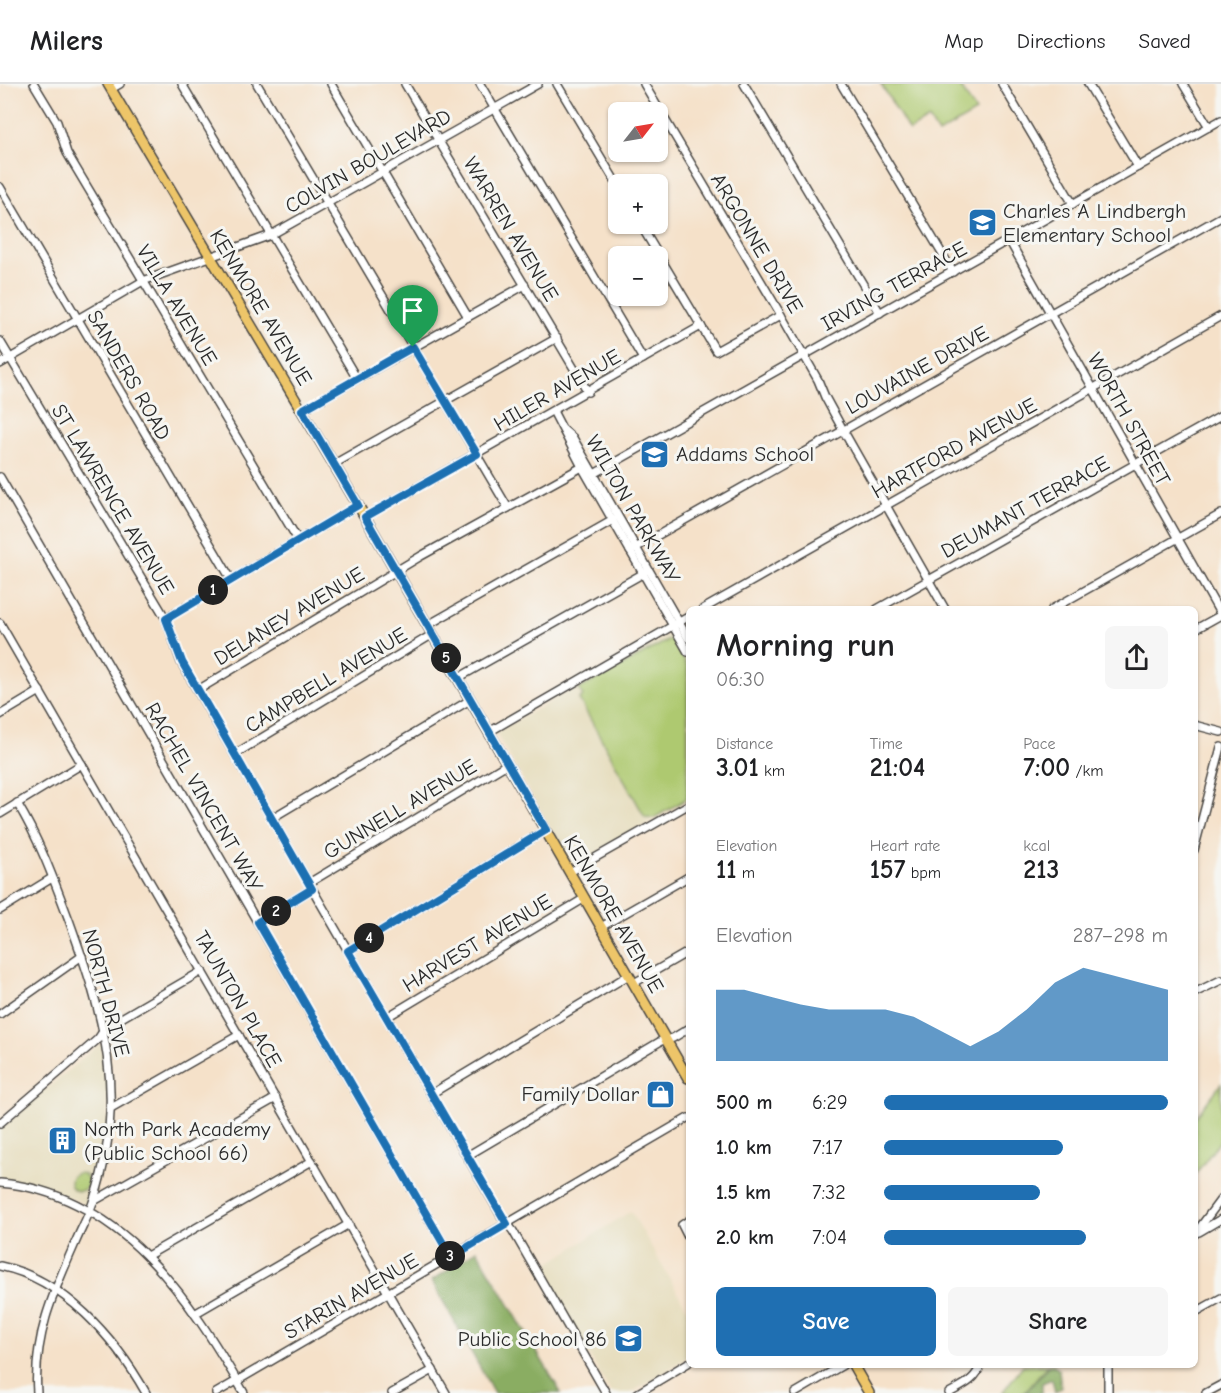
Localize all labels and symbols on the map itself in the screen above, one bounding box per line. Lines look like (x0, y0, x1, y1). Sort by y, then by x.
north arrow (608, 102, 668, 162)
street label: COLVIN BOULEVARD (281, 104, 455, 218)
street label: WARREN AVENUE (458, 153, 564, 305)
street label: ARGONNE DRIVE (706, 169, 808, 317)
place label: Charles A Lindbergh Elementary School (1003, 199, 1186, 247)
school or university icon: Charles A Lindbergh Elementary School (966, 207, 998, 239)
street label: KENMORE AVENUE (205, 225, 317, 389)
street label: IRVING TERRACE (817, 236, 971, 336)
street label: VILLA AVENUE (132, 241, 222, 369)
pin (387, 285, 438, 347)
street label: SANDERS ROAD (82, 306, 176, 444)
street label: LOUVAINE DRIVE (841, 321, 993, 419)
street label: HILER AVENUE (489, 344, 625, 436)
street label: WORTH STREET (1083, 348, 1175, 490)
street label: HARTFORD AVENUE (867, 393, 1041, 503)
street label: ST LAWRENCE AVENUE (47, 400, 179, 598)
street label: WILTON PARKWAY (581, 431, 685, 588)
school or university icon: Addams School (639, 438, 671, 470)
place label: Addams School (676, 442, 814, 466)
street label: DEUMANT TERRACE (937, 451, 1113, 563)
street label: DELANEY AVENUE (210, 562, 368, 670)
pin: 1 (198, 575, 228, 605)
street label: CAMPBELL AVENUE (241, 622, 411, 738)
pin: 5 (431, 643, 461, 673)
street label: RACHEL VINCENT WAY (140, 698, 268, 896)
street label: GUNNELL AVENUE (319, 754, 481, 864)
street label: KENMORE AVENUE (559, 831, 669, 997)
street label: HARVEST AVENUE (398, 889, 556, 997)
pin: 2 (261, 896, 291, 926)
pin: 4 (354, 923, 384, 953)
street label: TAUNTON PLACE (189, 926, 287, 1072)
street label: NORTH DRIVE (77, 927, 135, 1059)
shop icon: Family Dollar (644, 1078, 676, 1110)
place label: Family Dollar (521, 1082, 640, 1106)
place label: North Park Academy (Public School 66) (84, 1117, 271, 1165)
building icon: North Park Academy (Public School 66) (47, 1125, 79, 1157)
pin: 3 (435, 1241, 465, 1271)
street label: STARIN AVENUE (280, 1248, 422, 1344)
school or university icon: Public School 86 (612, 1323, 644, 1355)
place label: Public School 86 (458, 1327, 607, 1351)

